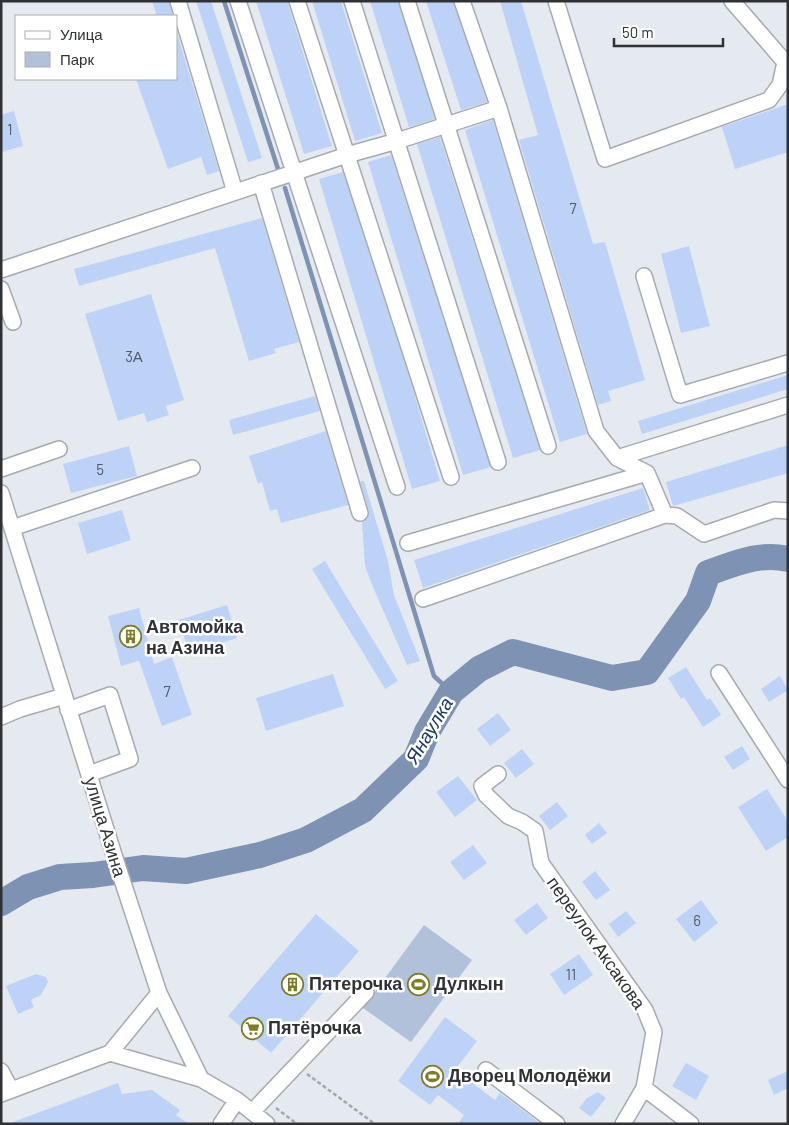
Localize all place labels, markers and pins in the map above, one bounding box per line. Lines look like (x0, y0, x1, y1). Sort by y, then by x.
place label: Автомойка на Азина (146, 615, 244, 658)
building icon: Автомойка на Азина (118, 625, 142, 649)
building icon: Пятерочка (281, 972, 305, 996)
place label: Пятерочка (309, 972, 403, 994)
sports icon: Дулкын (406, 972, 430, 996)
place label: Дулкын (434, 972, 504, 994)
supermarket icon: Пятёрочка (240, 1016, 264, 1040)
place label: Пятёрочка (268, 1016, 362, 1038)
sports icon: Дворец Молодёжи (420, 1064, 444, 1088)
place label: Дворец Молодёжи (448, 1064, 611, 1086)

